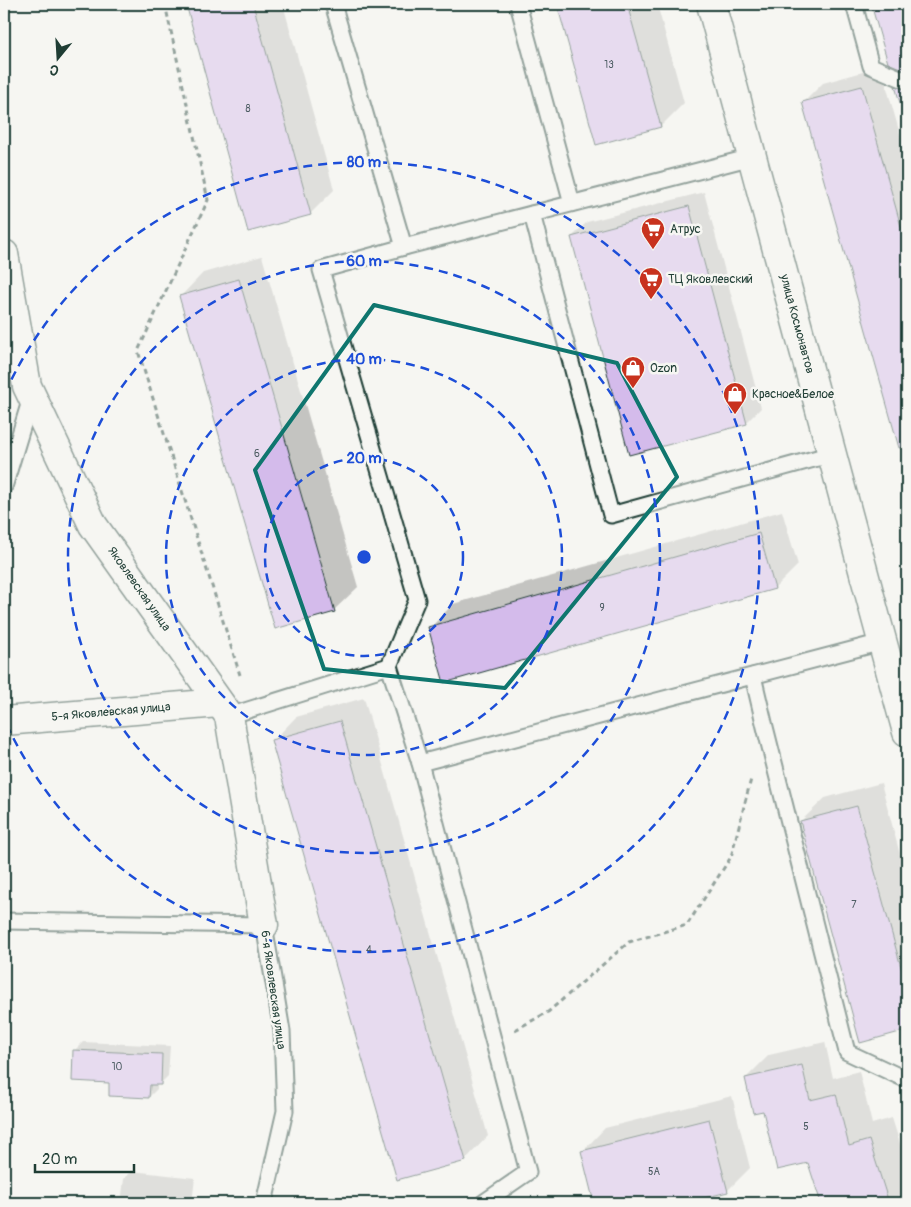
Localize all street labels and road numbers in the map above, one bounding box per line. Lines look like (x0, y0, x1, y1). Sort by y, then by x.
street label: улица Космонавтов (776, 272, 817, 375)
street label: Яковлевская улица (104, 544, 174, 634)
street label: 5-я Яковлевская улица (51, 699, 172, 725)
street label: 6-я Яковлевская улица (257, 930, 289, 1051)

